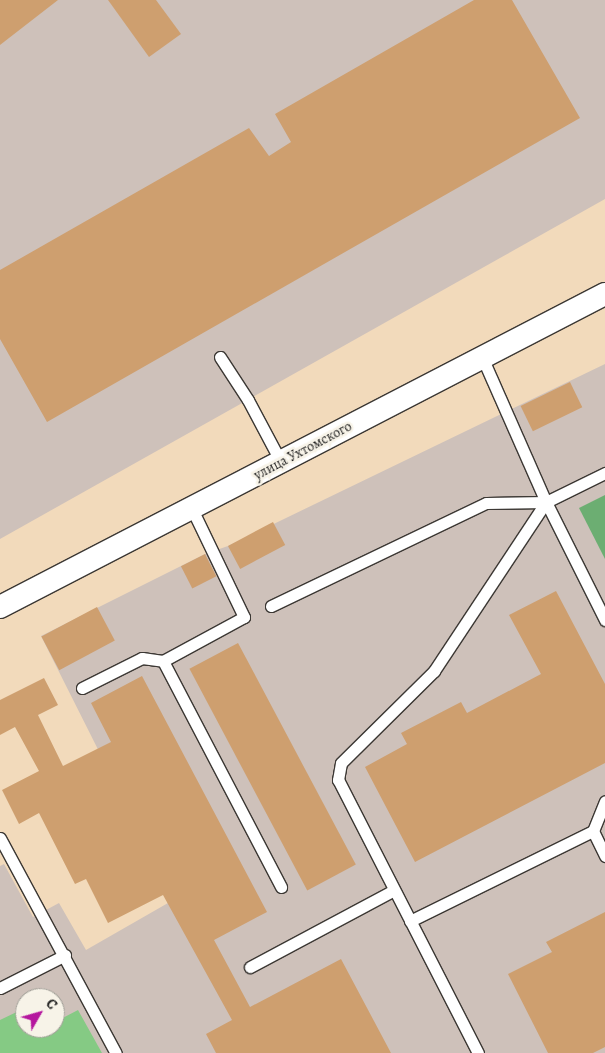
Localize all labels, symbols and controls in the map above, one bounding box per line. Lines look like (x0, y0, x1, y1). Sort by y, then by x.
street label: улица Ухтомского (251, 418, 355, 484)
north arrow (15, 988, 65, 1038)
text: С (41, 995, 62, 1013)

